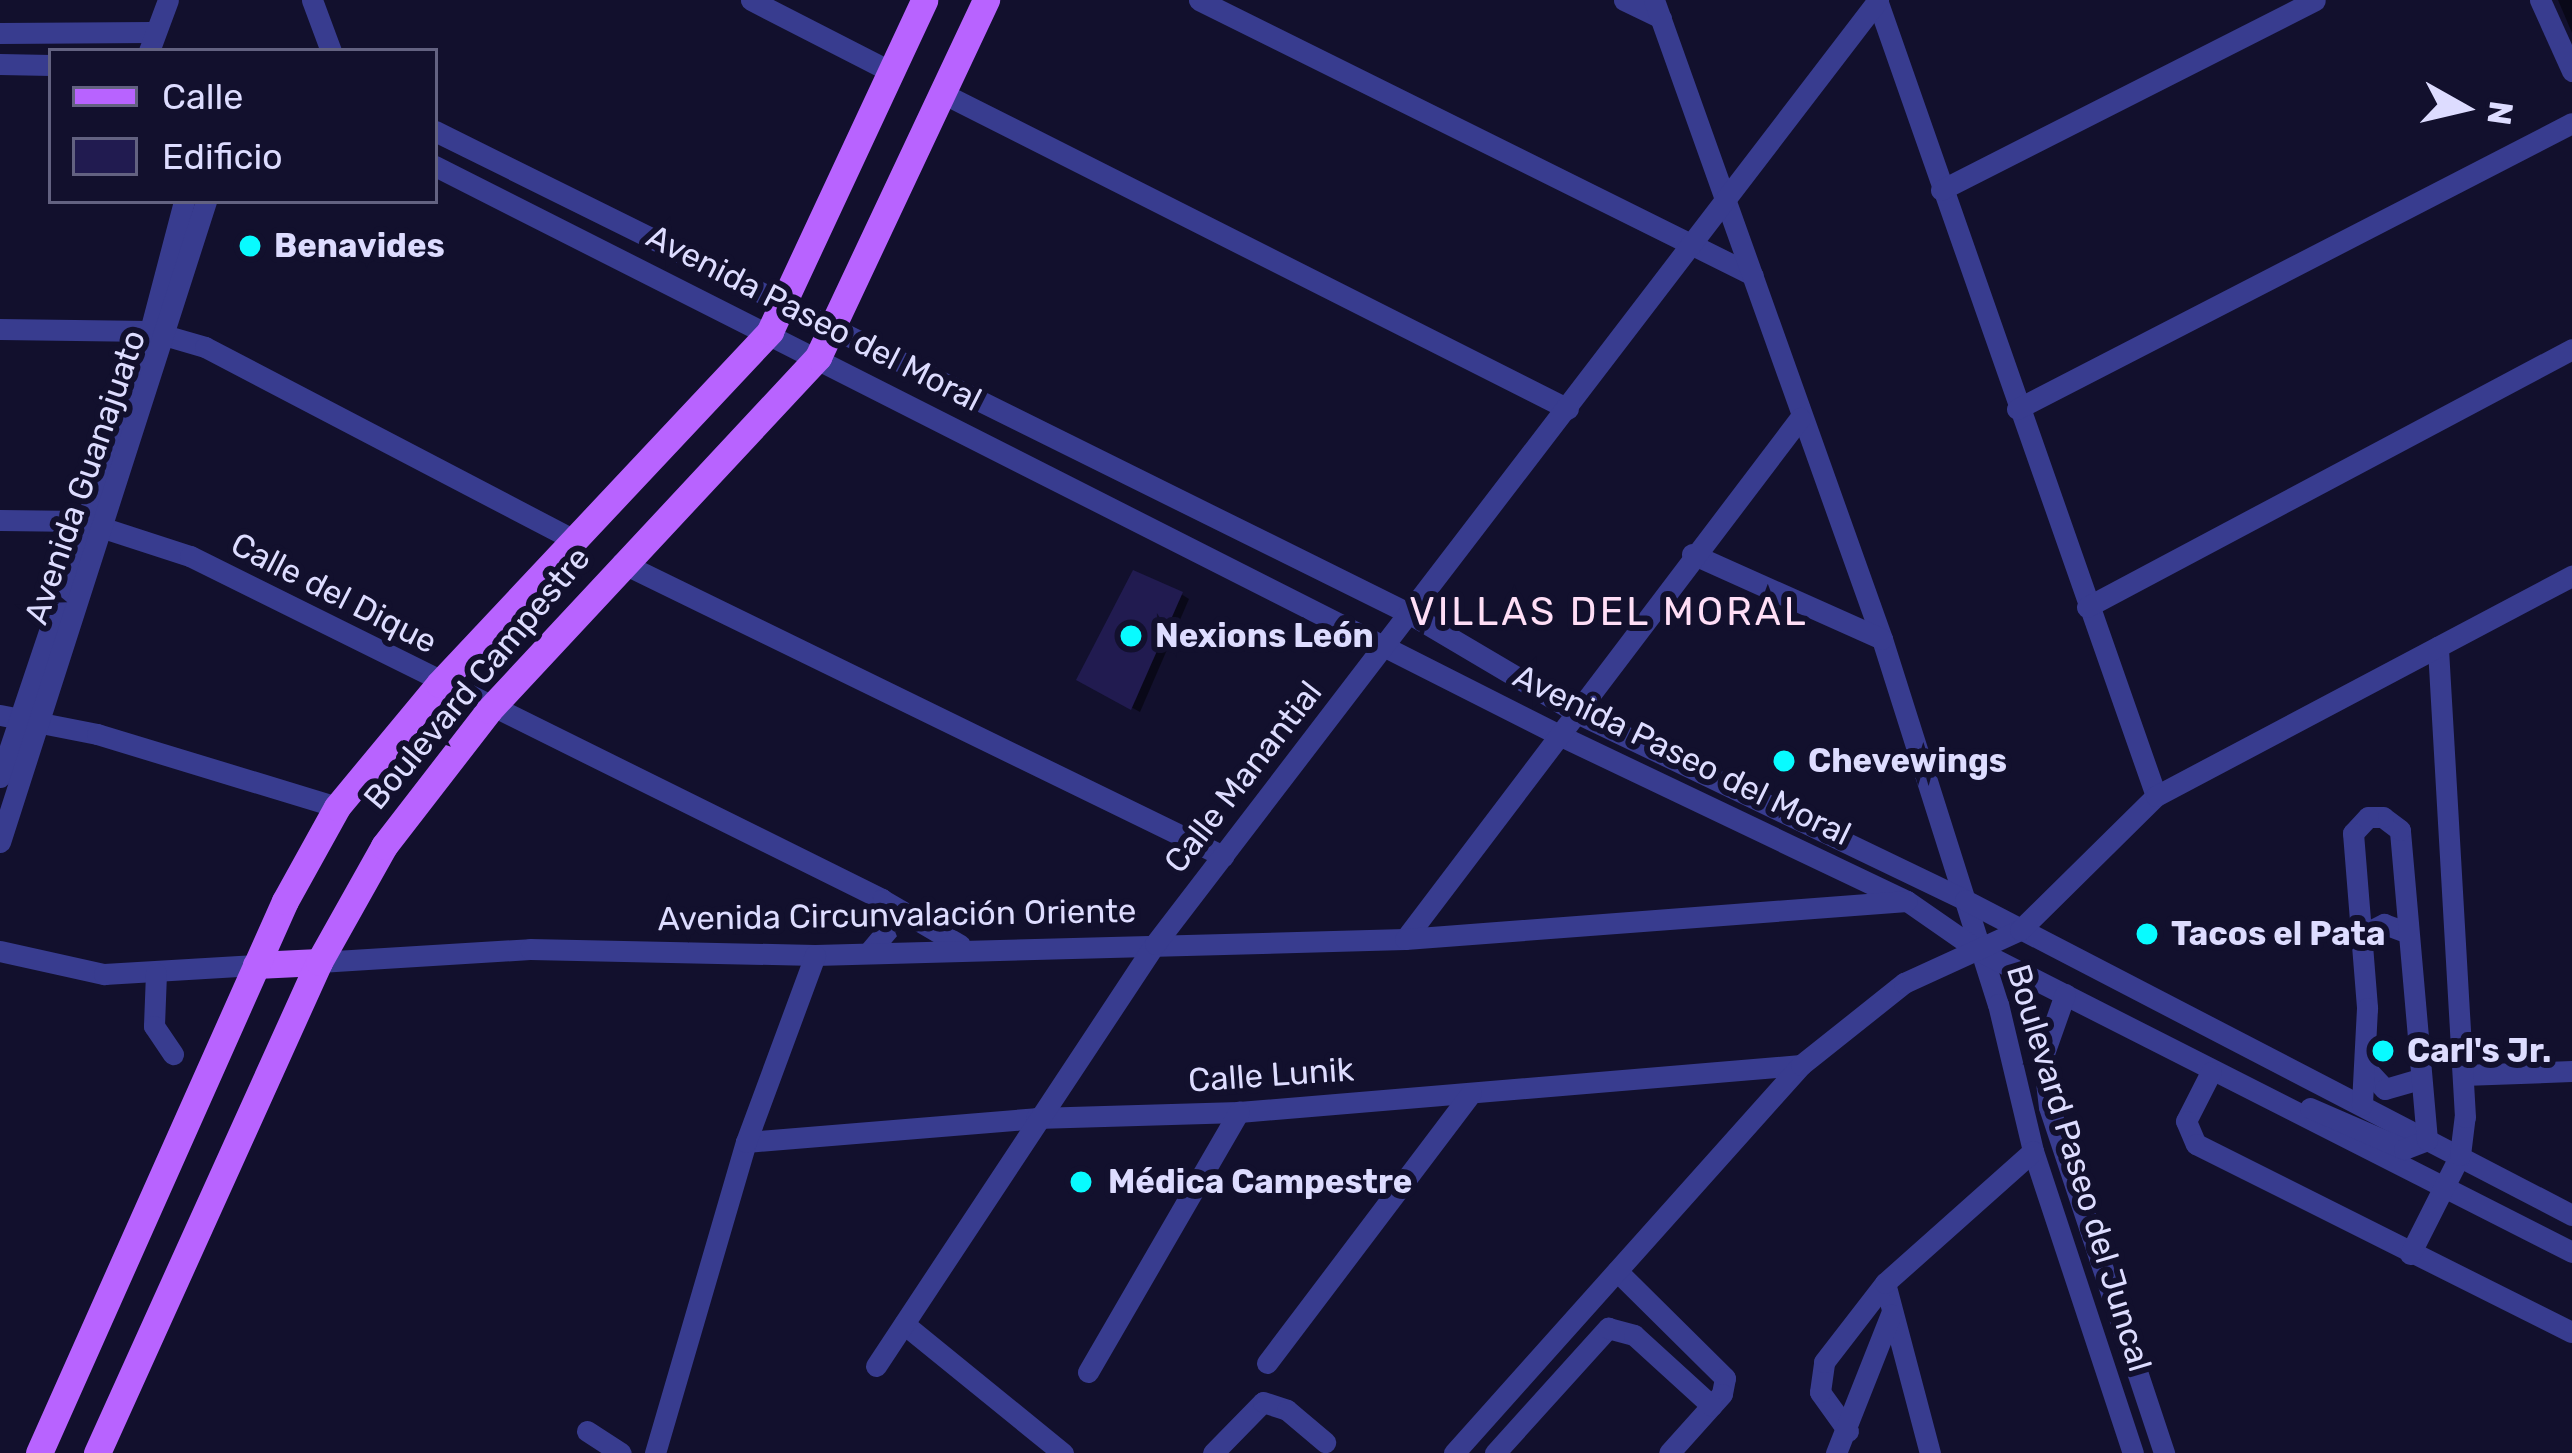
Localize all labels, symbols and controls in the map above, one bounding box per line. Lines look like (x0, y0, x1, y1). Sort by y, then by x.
legend (48, 48, 438, 204)
north arrow (2404, 48, 2524, 168)
text: Calle (162, 75, 244, 118)
text: N (2479, 99, 2521, 128)
text: Edificio (162, 135, 283, 178)
street label: Avenida Paseo del Moral (640, 216, 988, 420)
place label: Benavides (274, 226, 445, 266)
marker: Benavides (237, 233, 263, 259)
street label: Avenida Guanajuato (16, 325, 154, 629)
street label: Calle del Dique (224, 524, 444, 662)
street label: Boulevard Campestre (356, 539, 598, 817)
district label: VILLAS DEL MORAL (1409, 589, 1809, 635)
place label: Nexions León (1155, 616, 1374, 656)
marker: Nexions León (1118, 623, 1144, 649)
street label: Avenida Paseo del Moral (1507, 656, 1857, 854)
street label: Calle Manantial (1156, 673, 1330, 881)
place label: Chevewings (1808, 741, 2007, 781)
marker: Chevewings (1771, 748, 1797, 774)
street label: Avenida Circunvalación Oriente (657, 891, 1137, 939)
place label: Tacos el Pata (2171, 914, 2385, 954)
marker: Tacos el Pata (2134, 921, 2160, 947)
street label: Boulevard Paseo del Juncal (1998, 960, 2160, 1376)
place label: Carl's Jr. (2407, 1031, 2551, 1071)
marker: Carl's Jr. (2370, 1038, 2396, 1064)
street label: Calle Lunik (1187, 1049, 1355, 1101)
place label: Médica Campestre (1108, 1162, 1412, 1202)
marker: Médica Campestre (1065, 1166, 1097, 1198)

